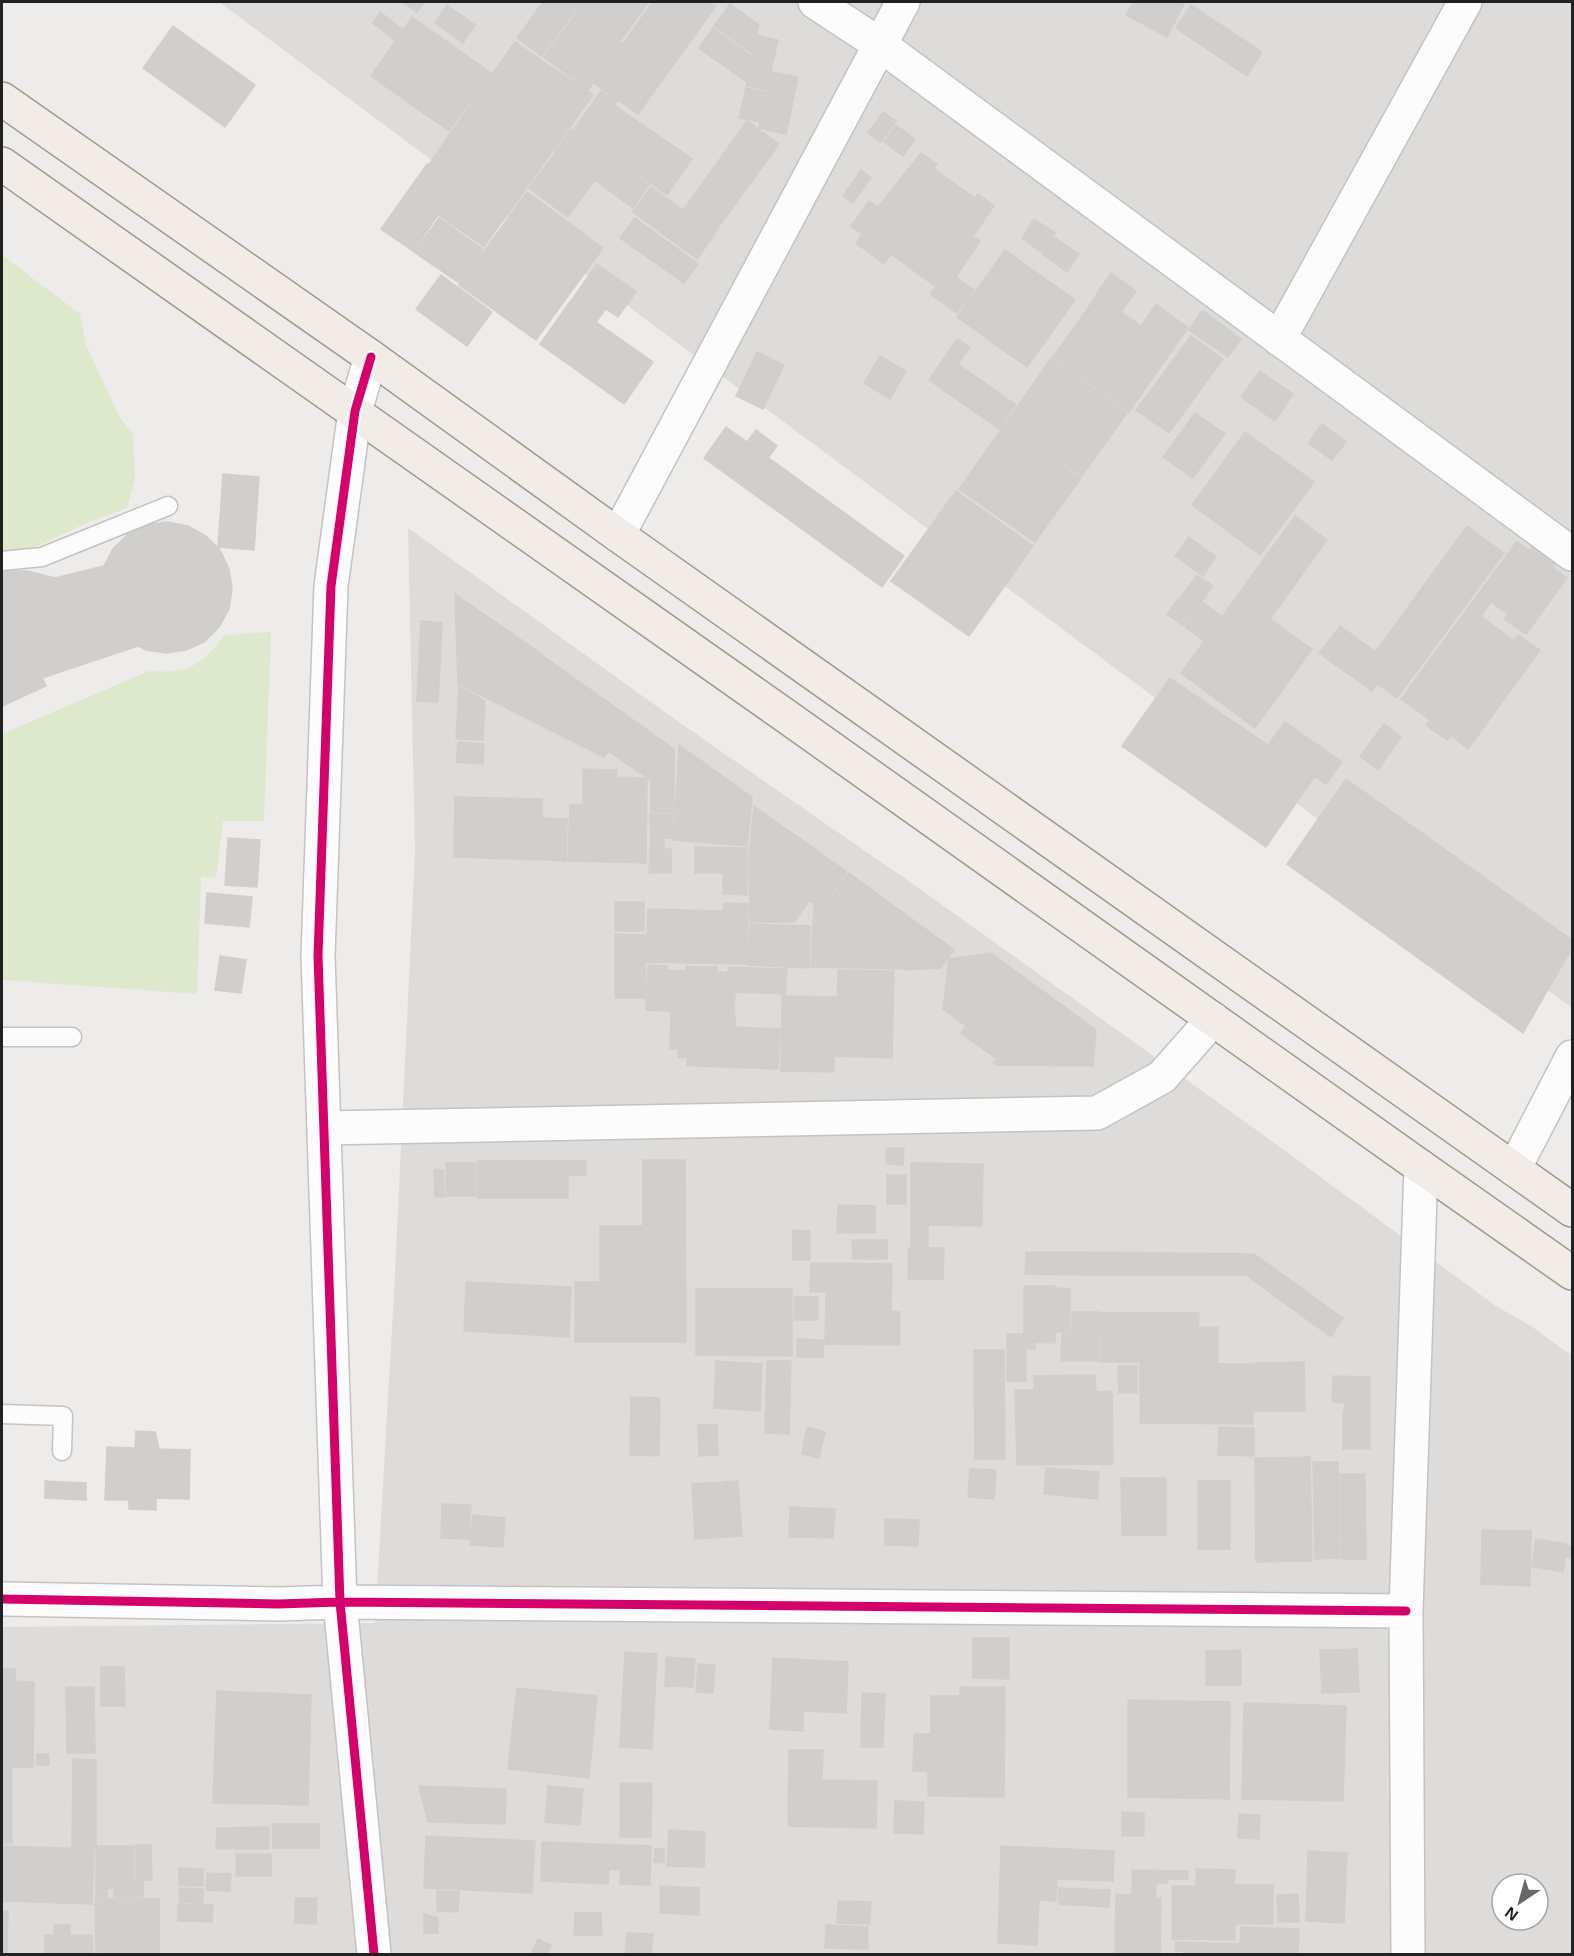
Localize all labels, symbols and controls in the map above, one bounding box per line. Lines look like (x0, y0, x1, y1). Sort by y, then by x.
north arrow (1490, 1872, 1550, 1932)
text: N (1502, 1903, 1521, 1924)

